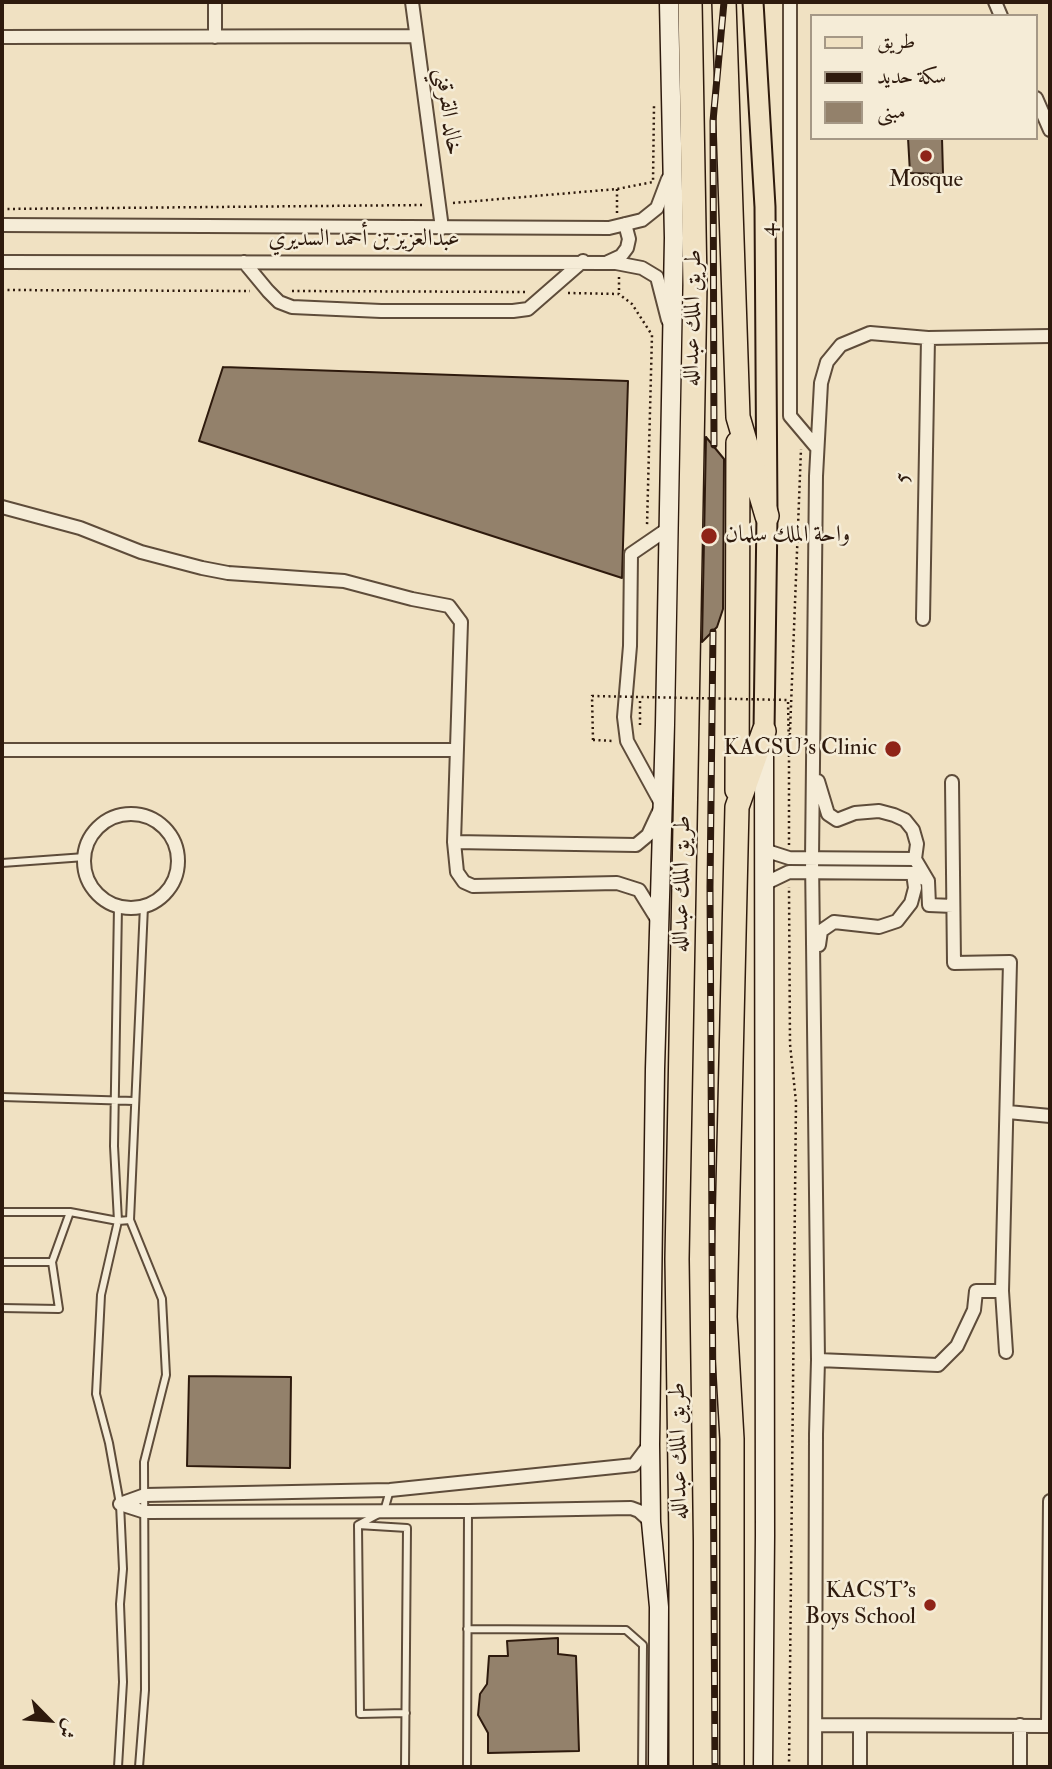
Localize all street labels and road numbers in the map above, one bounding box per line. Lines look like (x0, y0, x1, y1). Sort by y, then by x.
street label: خالد القرقني (427, 67, 467, 157)
street label: 4 (755, 224, 783, 236)
street label: عبدالعزيز بن أحمد السديري (268, 226, 460, 254)
street label: طريق الملك عبدالله (679, 249, 709, 387)
street label: 5 (890, 473, 918, 483)
street label: طريق الملك عبدالله (668, 815, 698, 953)
street label: طريق الملك عبدالله (665, 1382, 695, 1520)

